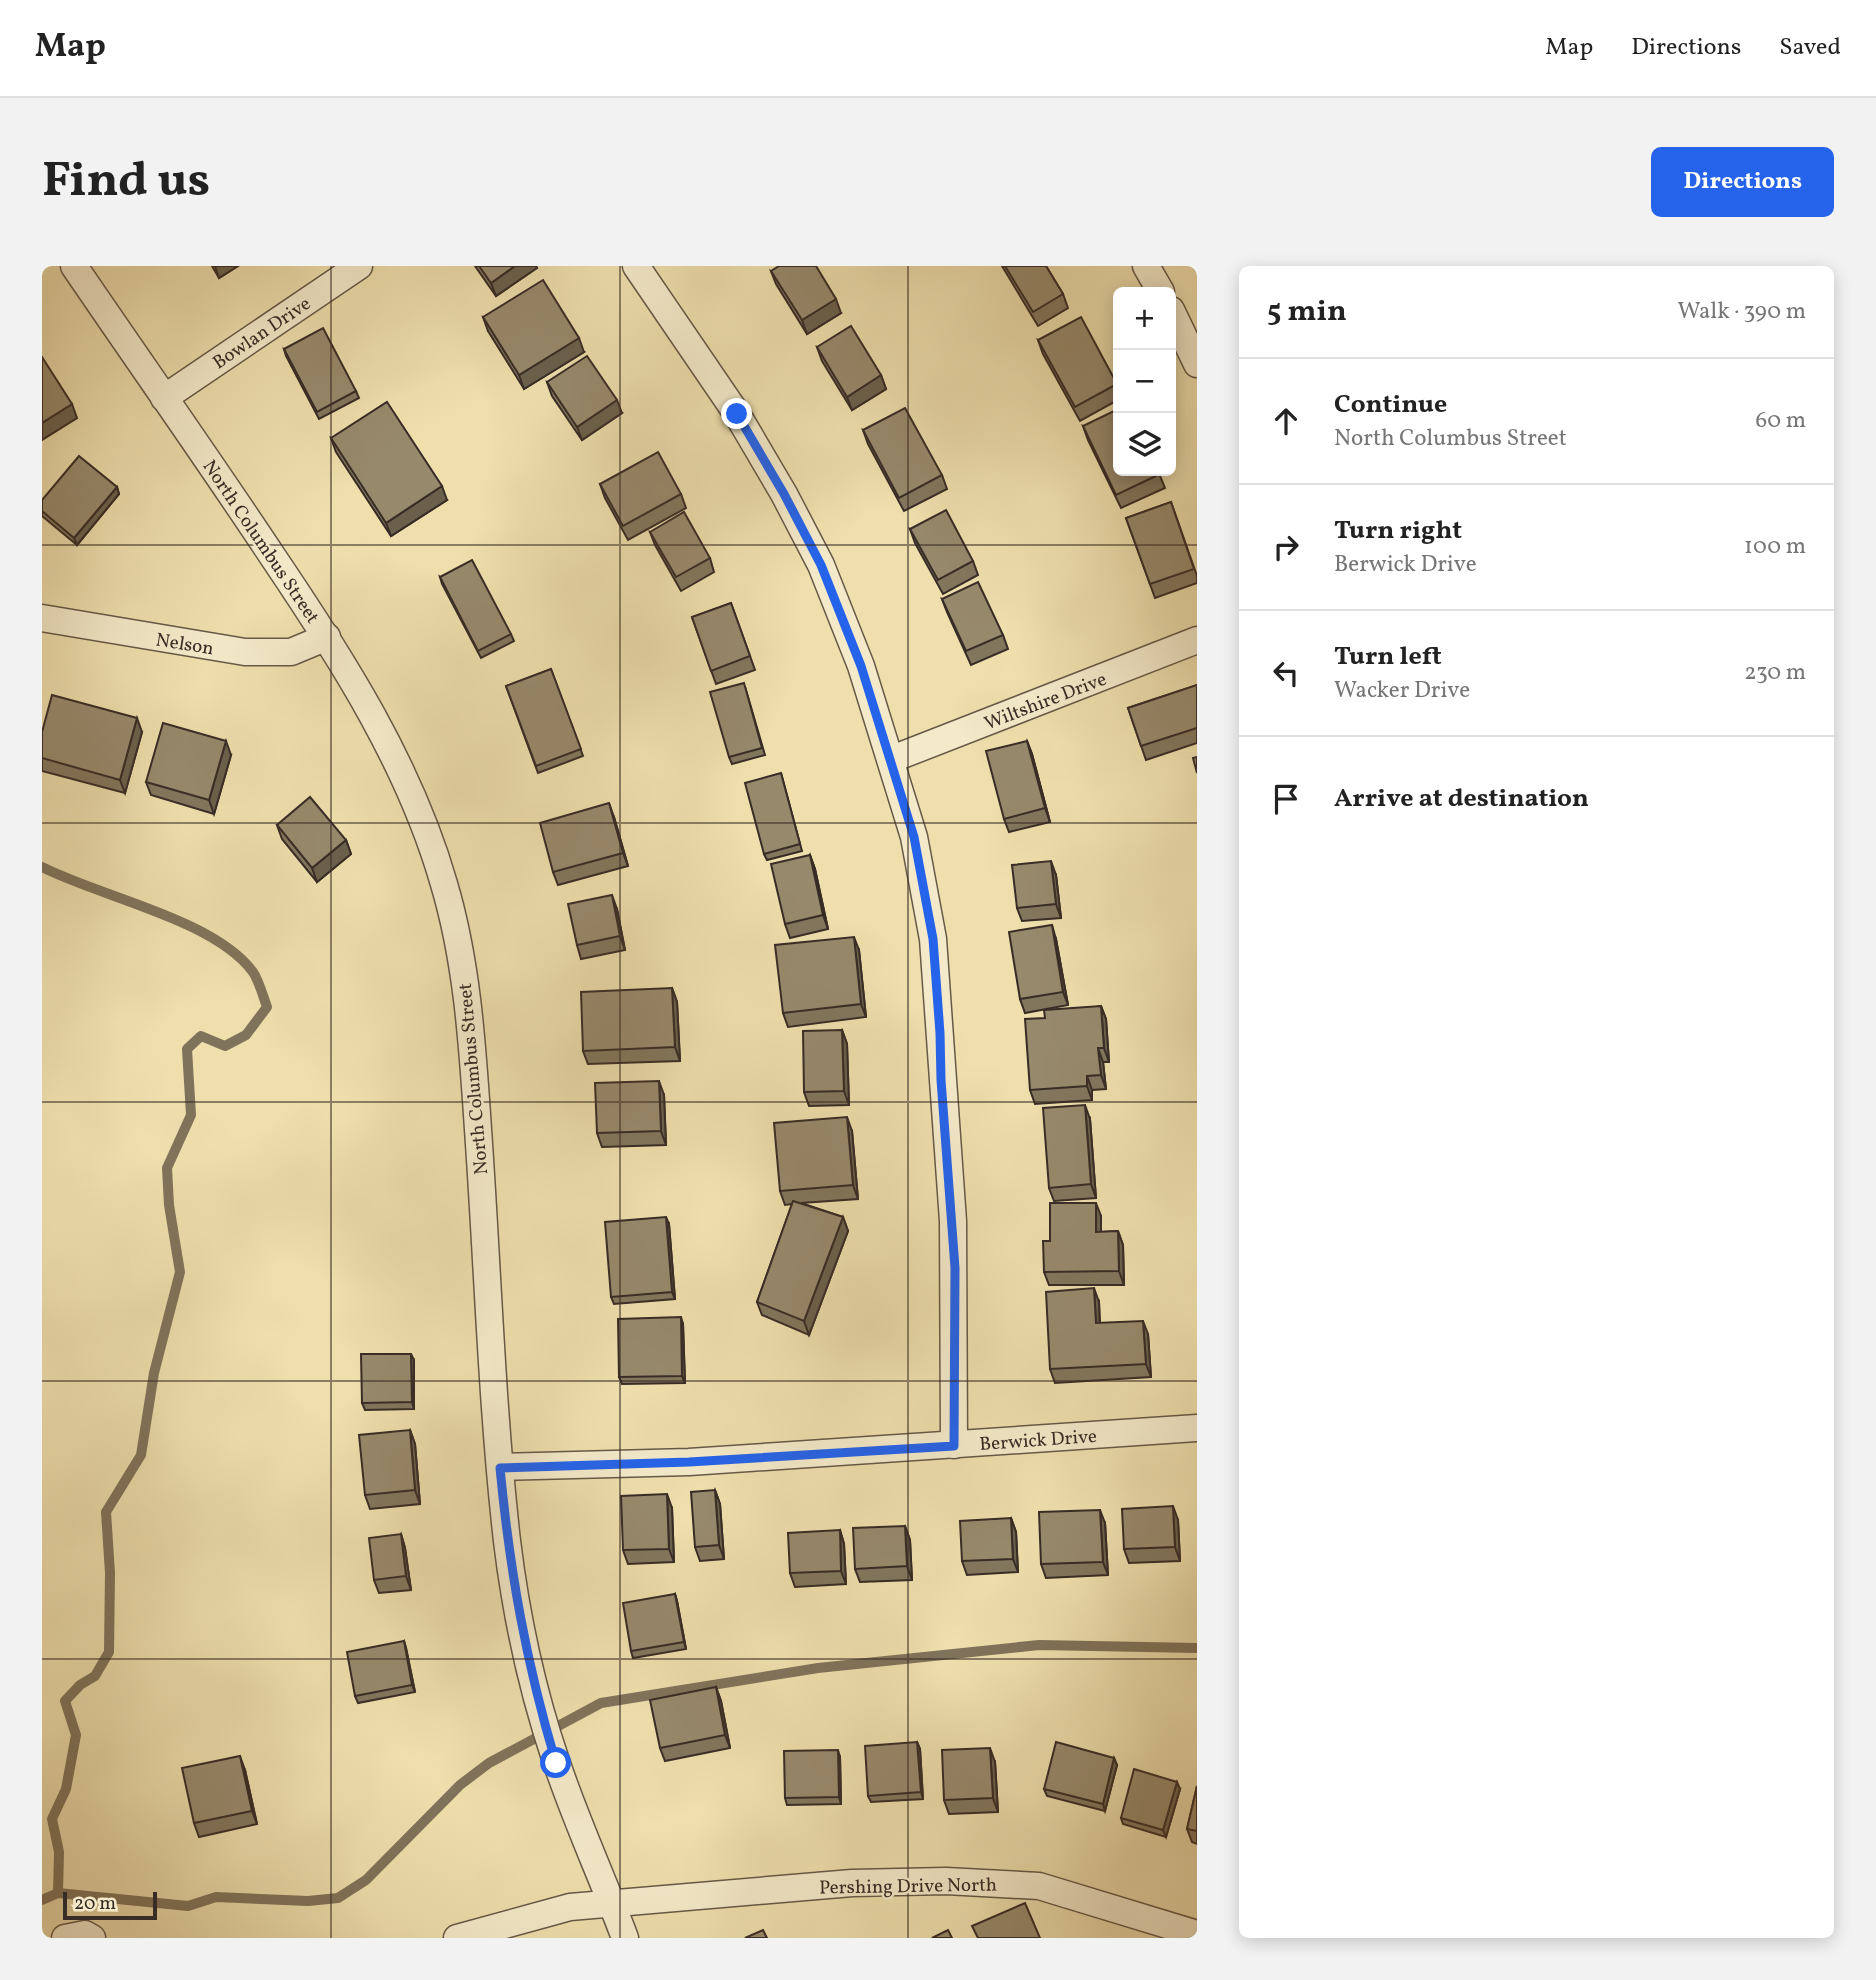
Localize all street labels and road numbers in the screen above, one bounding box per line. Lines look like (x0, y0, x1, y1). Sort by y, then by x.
street label: Bowlan Drive (208, 291, 316, 376)
street label: North Columbus Street (196, 455, 325, 629)
street label: Nelson (154, 628, 216, 662)
street label: Wiltshire Drive (981, 667, 1111, 737)
street label: North Columbus Street (453, 982, 495, 1176)
street label: Berwick Drive (978, 1424, 1098, 1458)
street label: Pershing Drive North (819, 1872, 997, 1902)

